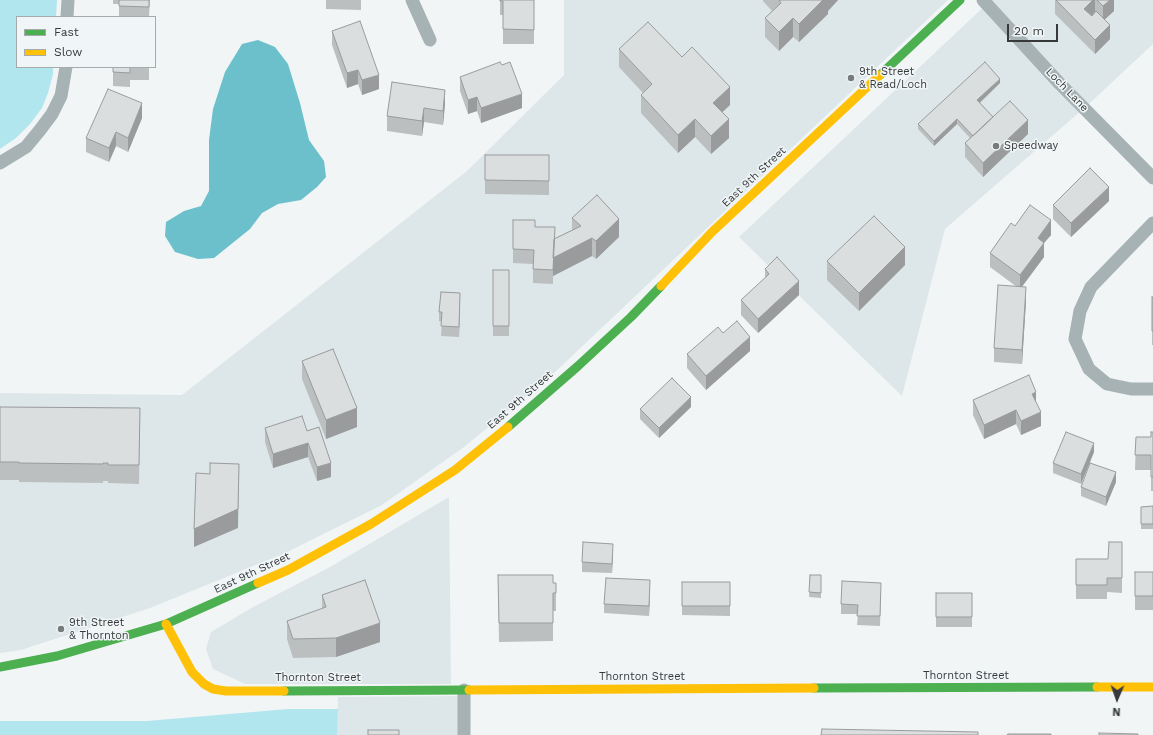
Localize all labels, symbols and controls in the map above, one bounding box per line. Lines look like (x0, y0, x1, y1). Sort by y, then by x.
legend (16, 16, 156, 68)
scale bar (1009, 16, 1060, 42)
text: 20 m (1014, 24, 1044, 38)
text: Fast (54, 25, 79, 39)
text: Slow (54, 45, 82, 59)
place label: 9th Street & Read/Loch (859, 65, 927, 91)
street label: Loch Lane (1043, 65, 1091, 115)
marker: 9th Street & Read/Loch (846, 73, 856, 83)
place label: Speedway (1004, 139, 1058, 153)
marker: Speedway (991, 141, 1001, 151)
street label: East 9th Street (719, 144, 789, 210)
street label: East 9th Street (485, 368, 555, 432)
street label: East 9th Street (212, 550, 292, 596)
place label: 9th Street & Thornton (69, 616, 129, 642)
marker: 9th Street & Thornton (56, 624, 66, 634)
street label: Thornton Street (923, 669, 1009, 683)
street label: Thornton Street (599, 670, 685, 684)
street label: Thornton Street (275, 671, 361, 685)
north arrow (1097, 679, 1137, 719)
text: N (1112, 705, 1121, 718)

